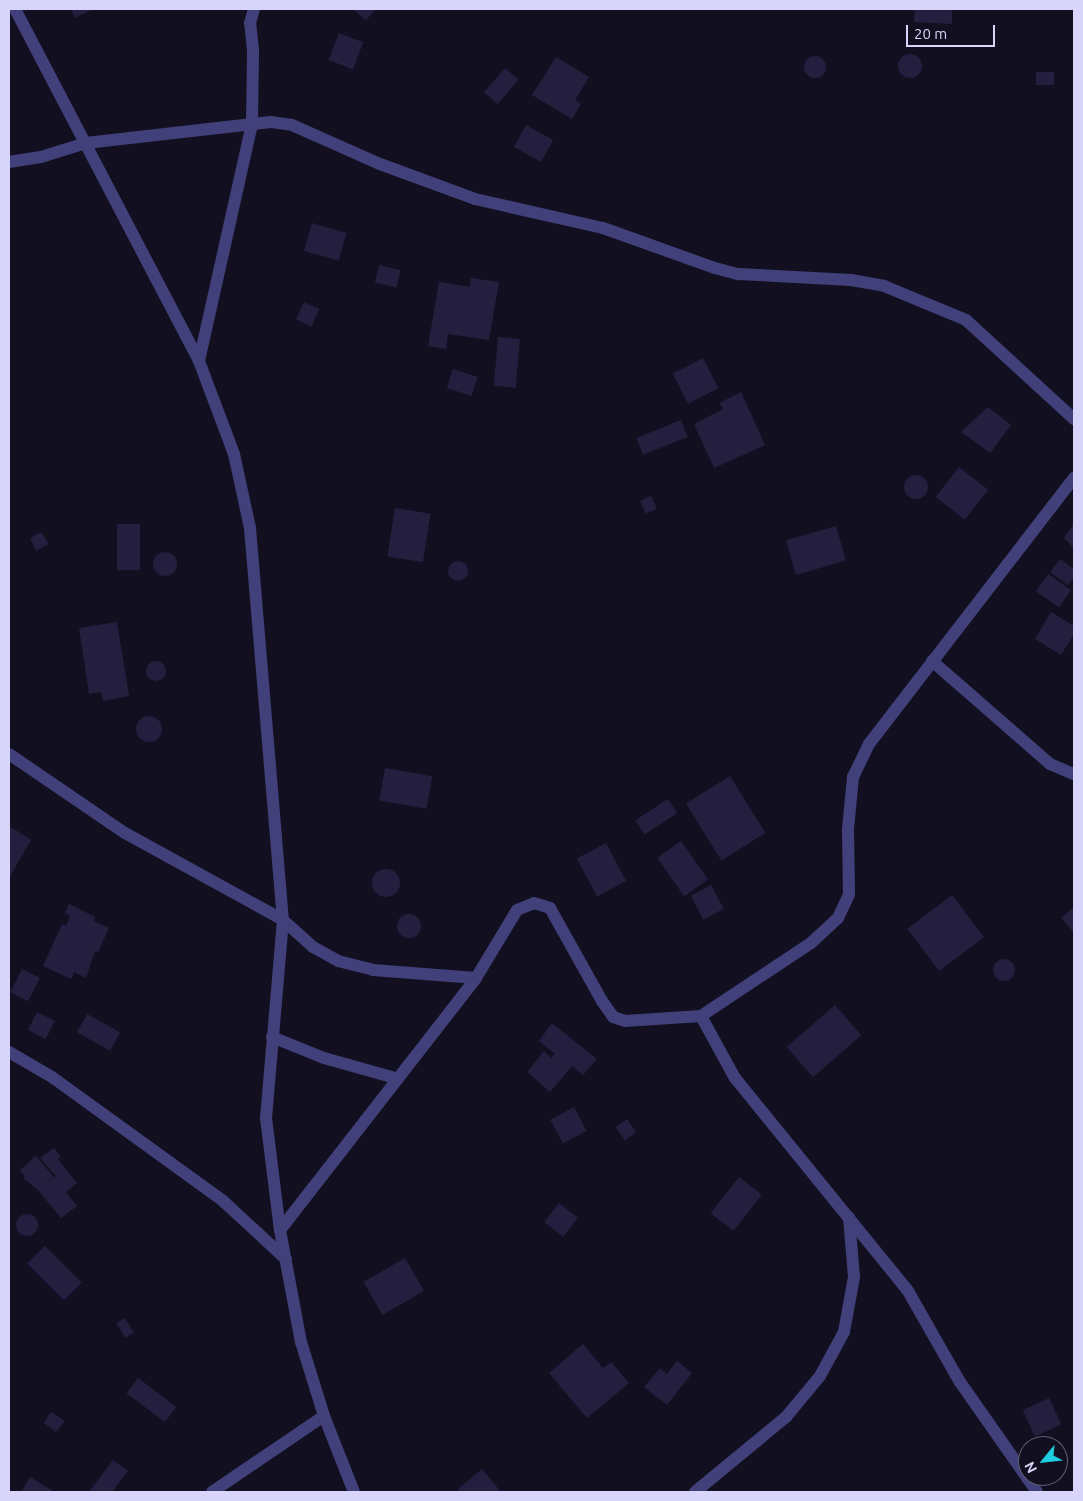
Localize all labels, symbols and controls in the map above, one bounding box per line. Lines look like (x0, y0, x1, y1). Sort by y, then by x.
scale bar (908, 15, 997, 47)
text: 20 m (914, 25, 947, 42)
north arrow (1018, 1436, 1068, 1486)
text: N (1021, 1459, 1040, 1476)

